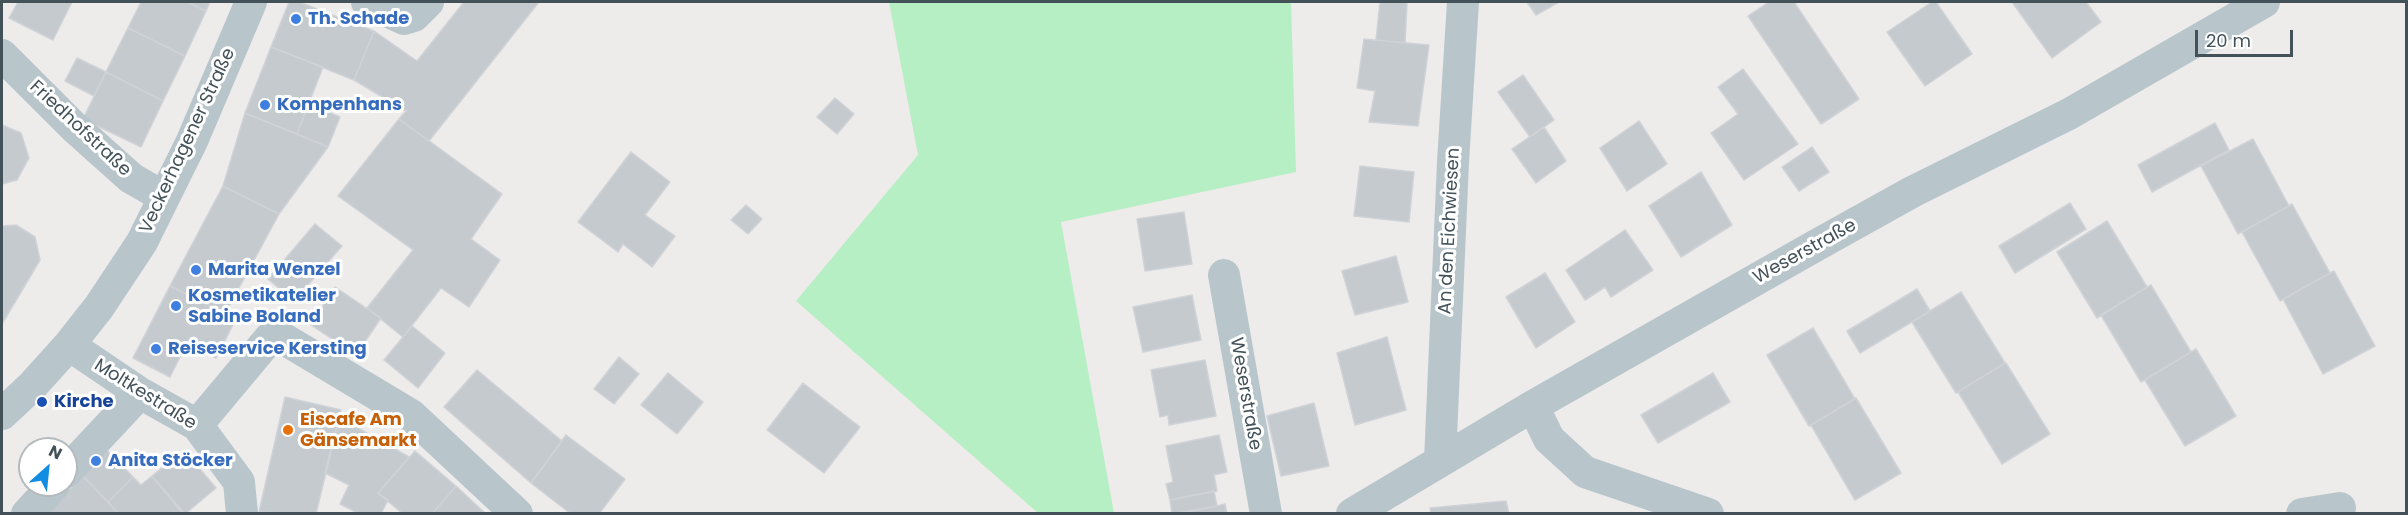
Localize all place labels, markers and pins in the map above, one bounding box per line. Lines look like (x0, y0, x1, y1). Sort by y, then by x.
place label: Th. Schade (308, 8, 409, 30)
marker: Th. Schade (289, 12, 303, 26)
place label: Kompenhans (277, 94, 402, 116)
marker: Kompenhans (258, 98, 272, 112)
place label: Marita Wenzel (208, 259, 341, 281)
marker: Marita Wenzel (189, 263, 203, 277)
place label: Kosmetikatelier Sabine Boland (188, 285, 336, 328)
marker: Kosmetikatelier Sabine Boland (169, 299, 183, 313)
place label: Reiseservice Kersting (168, 338, 367, 360)
marker: Reiseservice Kersting (149, 342, 163, 356)
place label: Kirche (54, 391, 114, 413)
marker: Kirche (35, 395, 49, 409)
place label: Eiscafe Am Gänsemarkt (300, 409, 417, 452)
marker: Eiscafe Am Gänsemarkt (281, 423, 295, 437)
place label: Anita Stöcker (108, 450, 233, 472)
marker: Anita Stöcker (89, 454, 103, 468)

